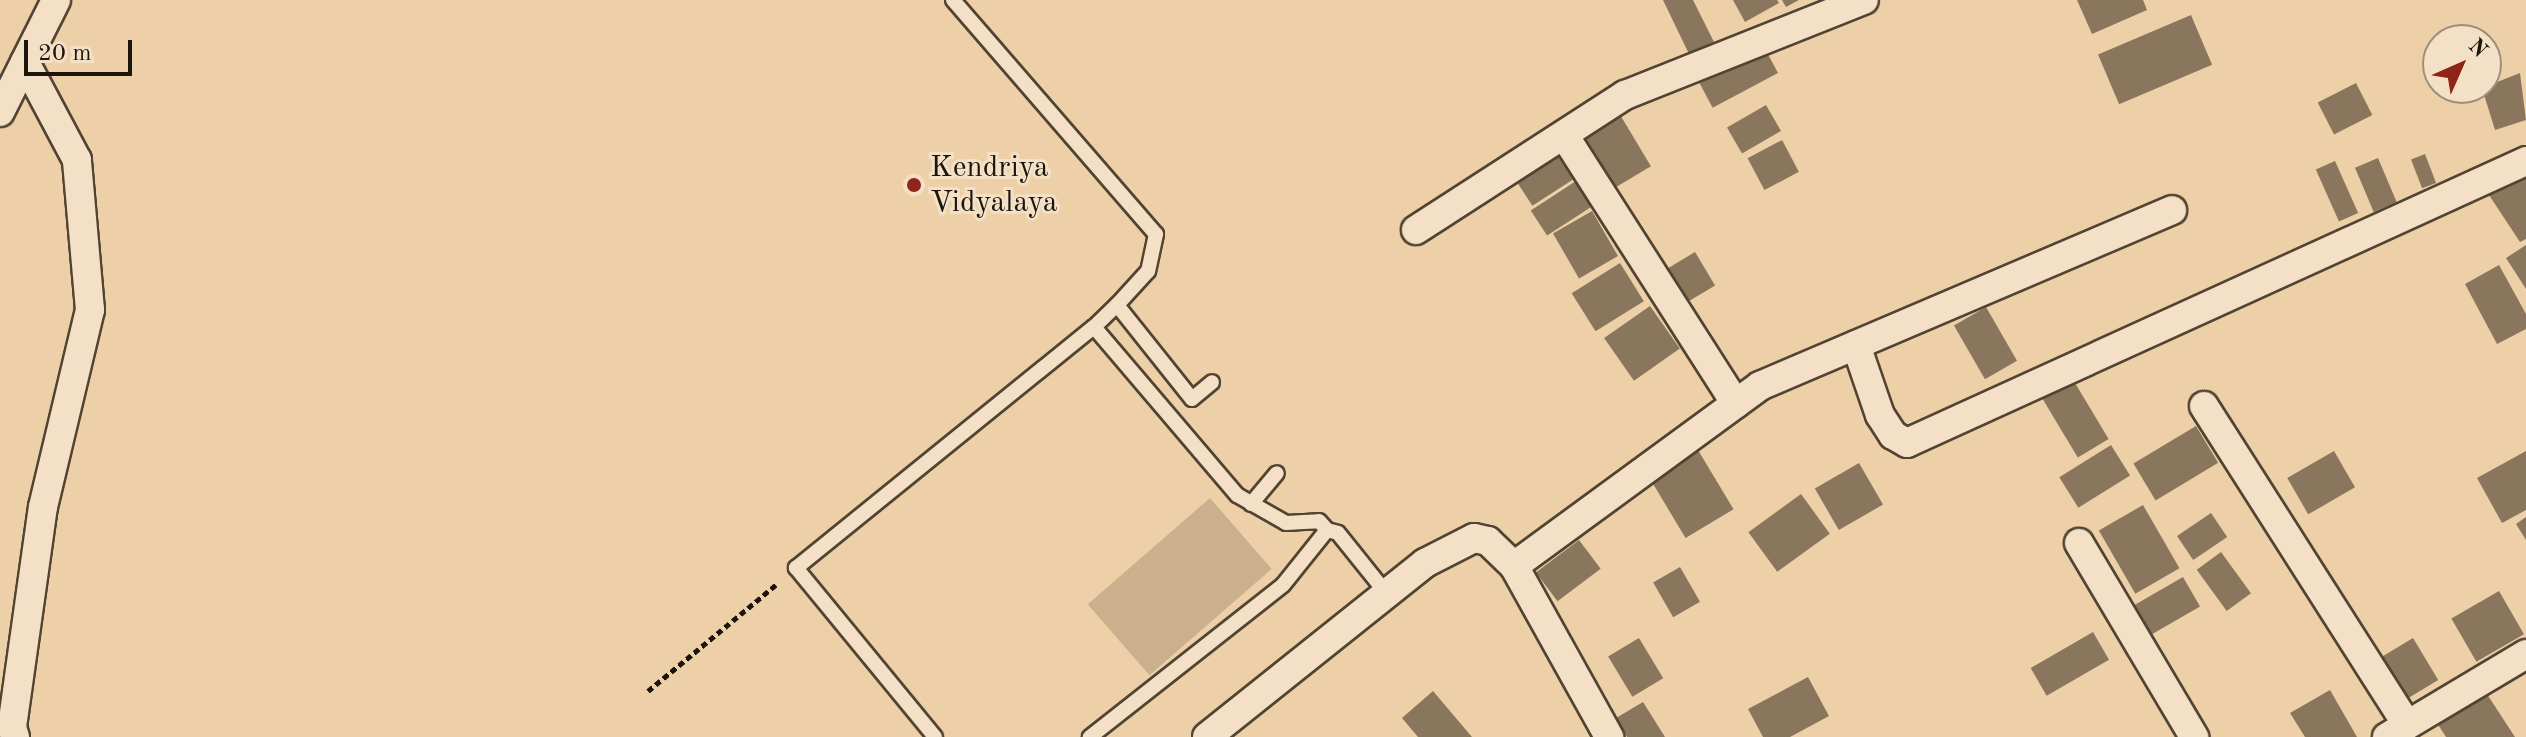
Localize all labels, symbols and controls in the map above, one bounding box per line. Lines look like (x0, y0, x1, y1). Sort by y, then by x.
scale bar (28, 24, 136, 74)
north arrow (2422, 24, 2502, 104)
text: N (2464, 35, 2491, 62)
text: 20 m (38, 42, 92, 66)
place label: Kendriya Vidyalaya (930, 150, 1058, 220)
marker: Kendriya Vidyalaya (905, 176, 923, 194)

